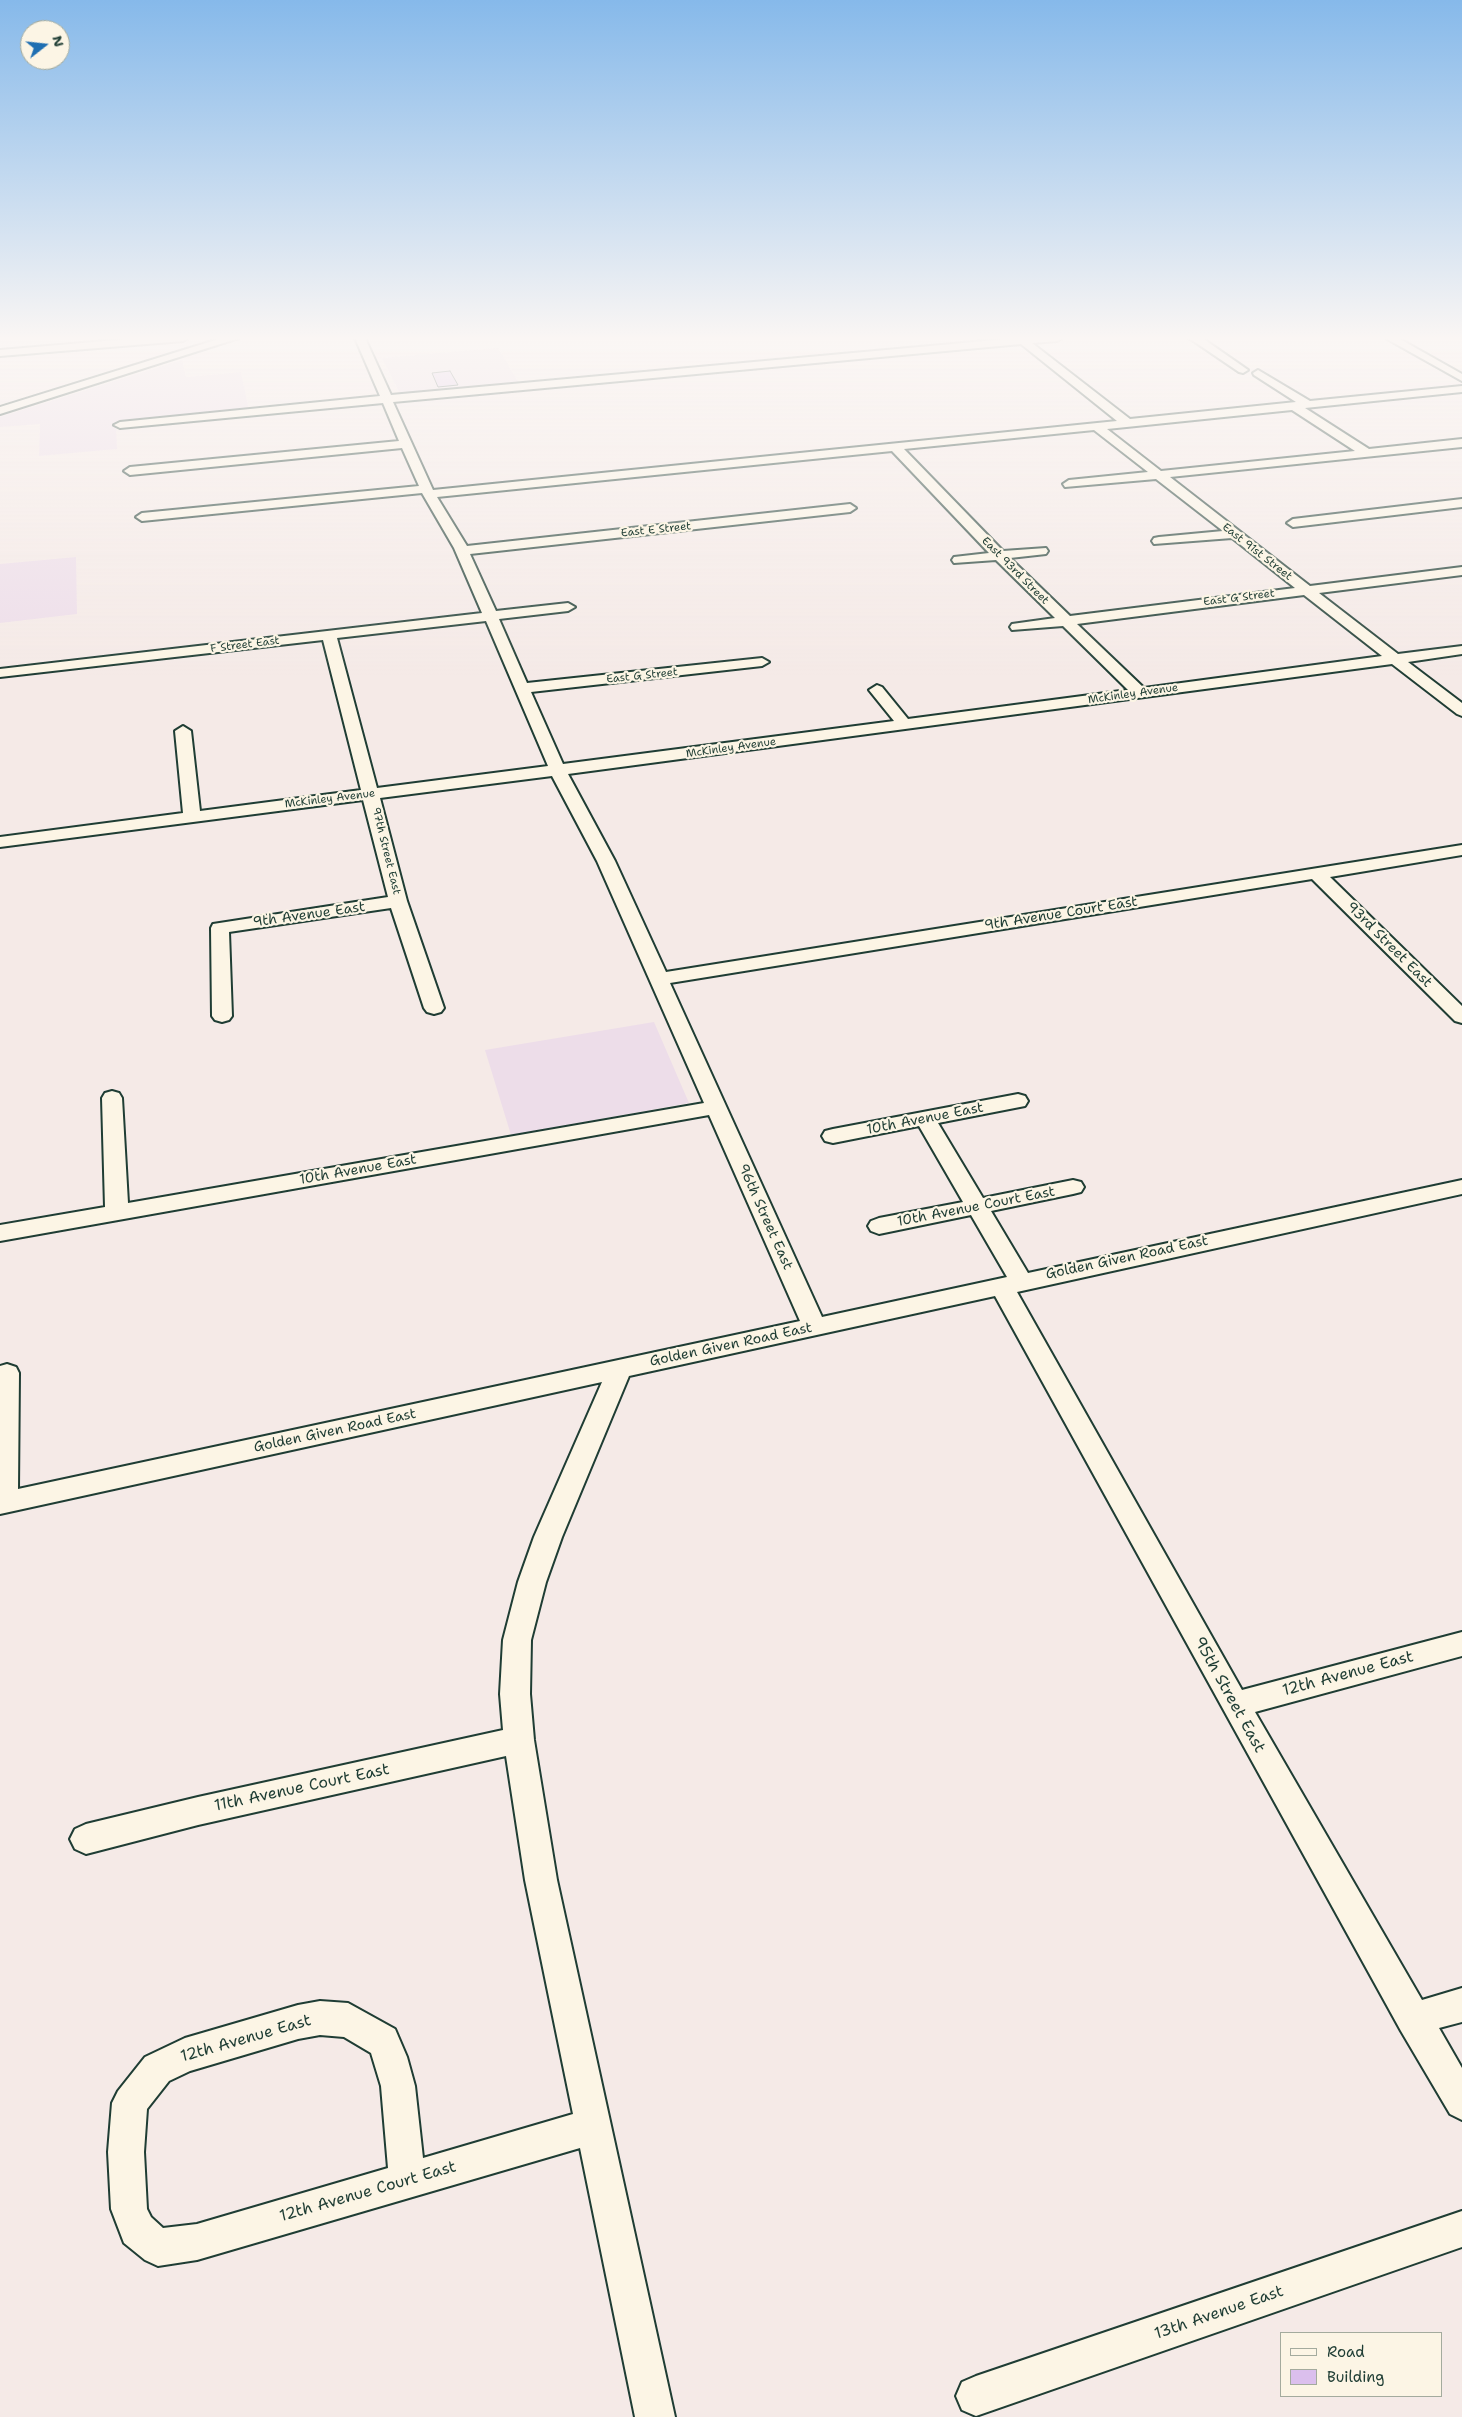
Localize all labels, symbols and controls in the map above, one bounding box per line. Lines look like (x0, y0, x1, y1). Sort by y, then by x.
north arrow (20, 20, 70, 70)
text: N (48, 33, 69, 49)
street label: East E Street (620, 520, 692, 540)
street label: East 91st Street (1219, 521, 1295, 583)
street label: East 93rd Street (979, 535, 1051, 607)
street label: East G Street (1203, 587, 1275, 609)
street label: F Street East (210, 634, 280, 656)
street label: East G Street (606, 666, 678, 686)
street label: McKinley Avenue (1087, 681, 1179, 707)
street label: McKinley Avenue (685, 735, 777, 761)
street label: McKinley Avenue (284, 787, 376, 811)
street label: 97th Street East (369, 806, 403, 896)
street label: 9th Avenue Court East (983, 894, 1139, 934)
street label: 9th Avenue East (252, 899, 366, 931)
street label: 93rd Street East (1343, 899, 1435, 991)
street label: 10th Avenue East (865, 1099, 985, 1139)
street label: 10th Avenue East (298, 1151, 418, 1189)
street label: 96th Street East (734, 1161, 796, 1273)
street label: 10th Avenue Court East (896, 1183, 1056, 1231)
street label: Golden Given Road East (1044, 1233, 1210, 1283)
street label: Golden Given Road East (648, 1320, 814, 1370)
street label: Golden Given Road East (252, 1406, 418, 1456)
street label: 95th Street East (1189, 1634, 1269, 1756)
street label: 12th Avenue East (1280, 1647, 1416, 1701)
street label: 11th Avenue Court East (213, 1760, 391, 1816)
street label: 12th Avenue East (179, 2011, 313, 2067)
street label: 12th Avenue Court East (278, 2158, 458, 2226)
street label: 13th Avenue East (1152, 2282, 1286, 2344)
legend (1280, 2332, 1442, 2397)
text: Road (1327, 2342, 1365, 2362)
text: Building (1327, 2367, 1384, 2387)

